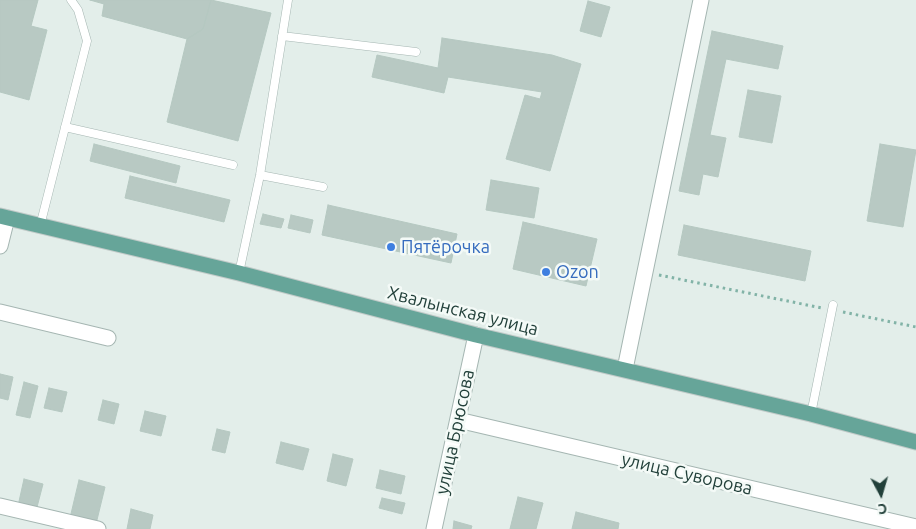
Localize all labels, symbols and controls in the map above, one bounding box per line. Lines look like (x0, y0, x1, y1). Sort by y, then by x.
place label: Пятёрочка (401, 236, 490, 258)
marker: Пятёрочка (385, 241, 397, 253)
place label: Ozon (556, 261, 599, 283)
marker: Ozon (540, 266, 552, 278)
street label: Хвалынская улица (385, 282, 541, 340)
street label: улица Брюсова (431, 367, 479, 497)
street label: улица Суворова (619, 448, 755, 500)
north arrow (856, 469, 906, 519)
text: С (877, 500, 888, 517)

